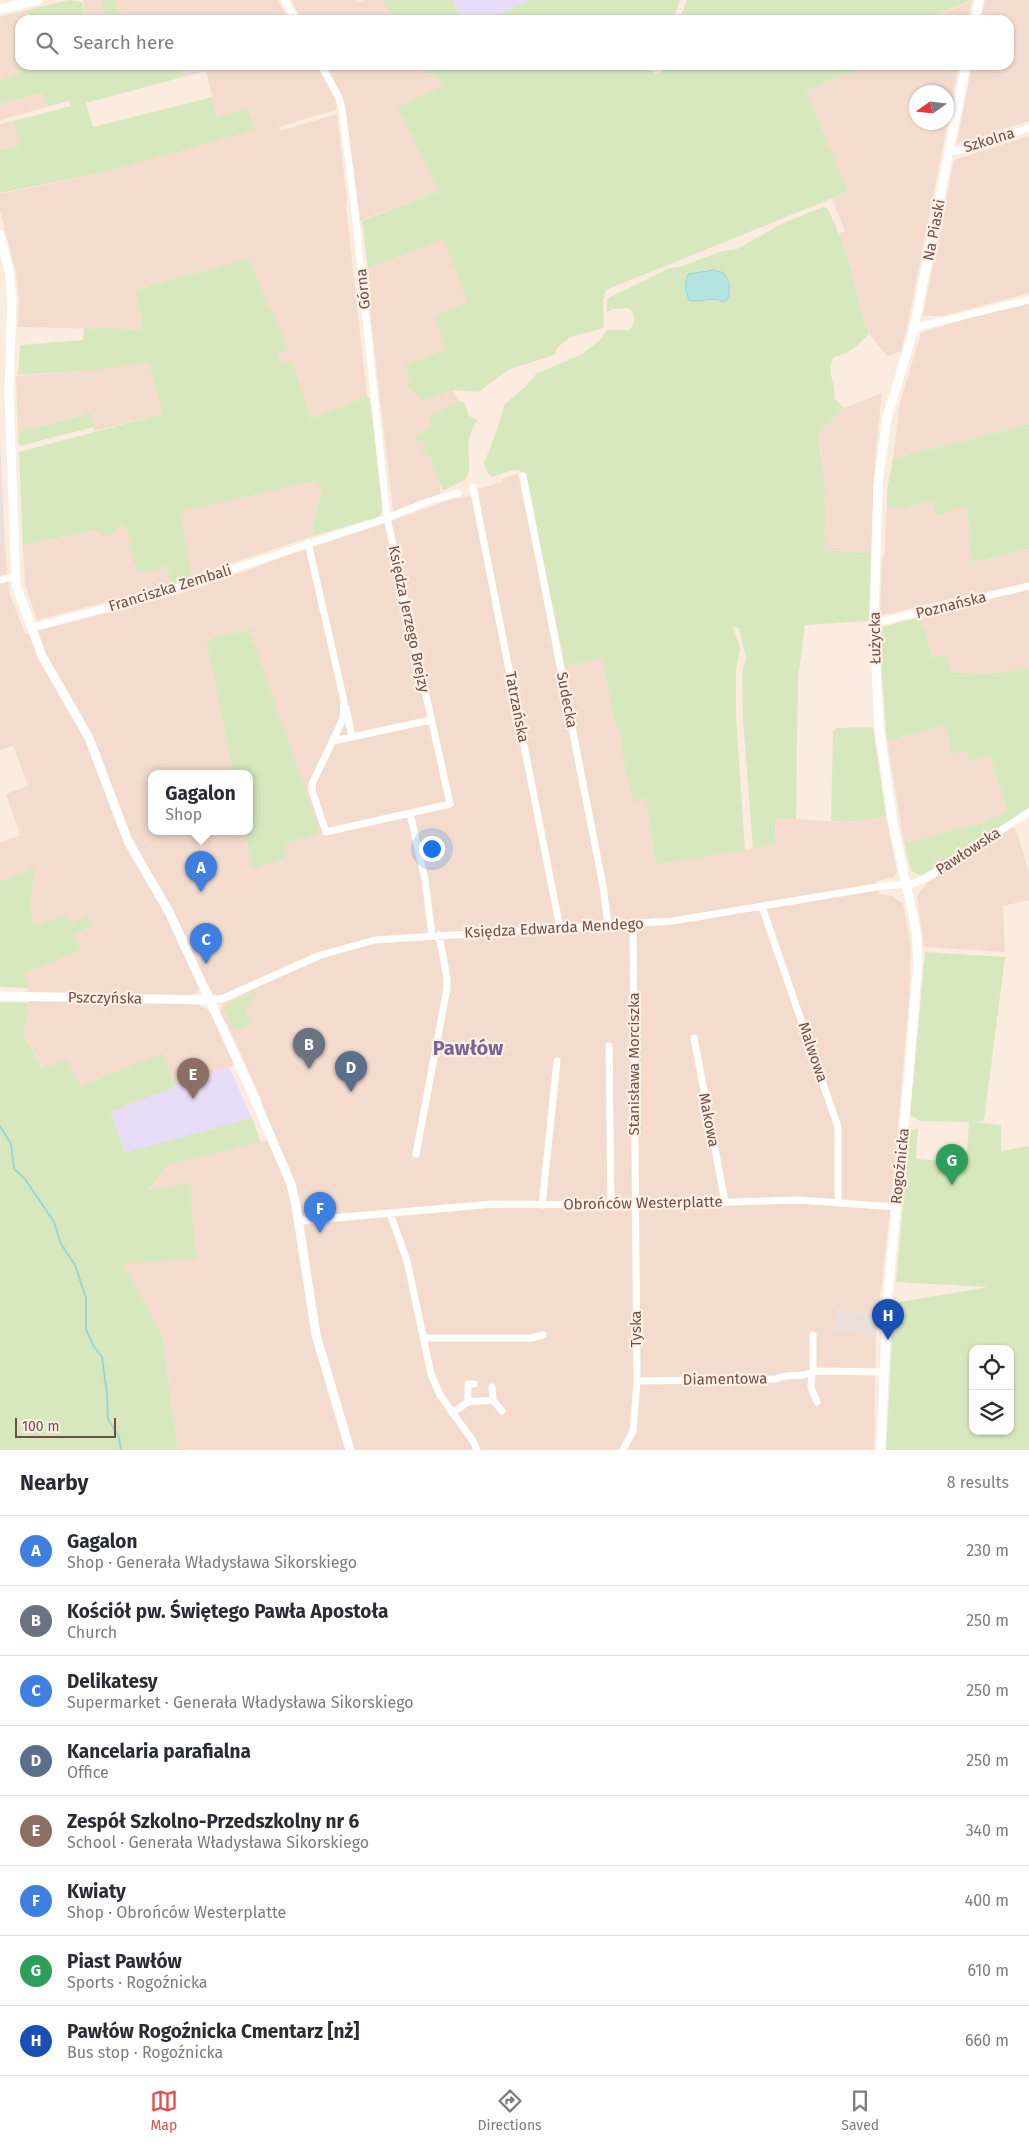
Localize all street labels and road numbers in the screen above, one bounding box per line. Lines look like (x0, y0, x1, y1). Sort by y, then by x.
street label: Szkolna (961, 124, 1017, 156)
street label: Na Piaski (919, 198, 949, 262)
street label: Górna (352, 268, 374, 310)
street label: Księdza Jerzego Brejzy (385, 544, 434, 695)
street label: Franciszka Zembali (106, 561, 234, 615)
street label: Poznańska (914, 588, 988, 622)
street label: Łużycka (866, 611, 884, 665)
street label: Tatrzańska (501, 670, 533, 744)
street label: Sudecka (553, 670, 581, 730)
street label: Pawłowska (932, 823, 1004, 879)
street label: Księdza Edwarda Mendego (464, 914, 644, 942)
street label: Pszczyńska (68, 988, 142, 1008)
street label: Stanisława Morciszka (625, 992, 643, 1136)
street label: Malwowa (794, 1020, 832, 1084)
street label: Makowa (695, 1091, 723, 1149)
street label: Rogoźnicka (887, 1127, 913, 1205)
street label: Obrońców Westerplatte (563, 1193, 723, 1213)
street label: Tyska (627, 1310, 645, 1348)
street label: Diamentowa (683, 1369, 767, 1389)

